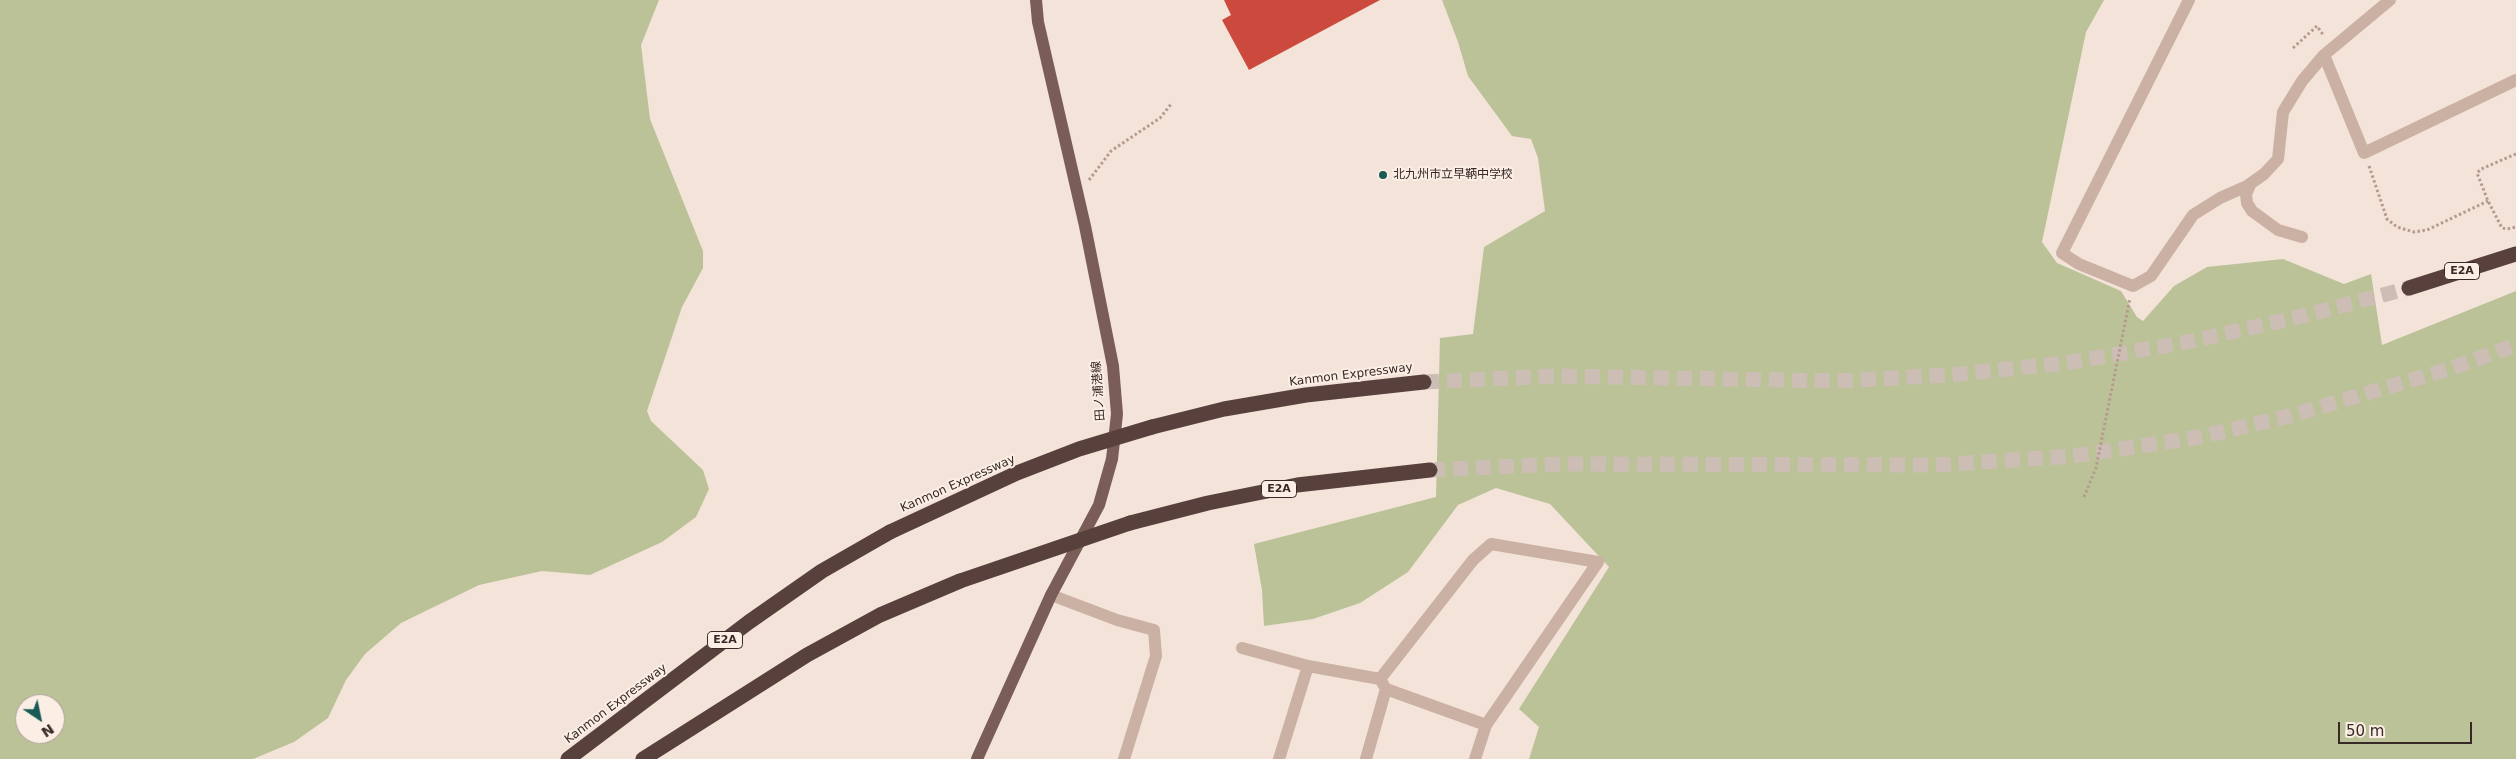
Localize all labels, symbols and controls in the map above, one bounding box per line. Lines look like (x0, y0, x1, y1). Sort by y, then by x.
place label: 北九州市立早鞆中学校 (1393, 168, 1513, 182)
marker: 北九州市立早鞆中学校 (1377, 169, 1389, 181)
road number: E2A (2444, 262, 2480, 280)
street label: Kanmon Expressway (1288, 360, 1414, 390)
street label: 田ノ浦港線 (1090, 361, 1108, 421)
street label: Kanmon Expressway (898, 452, 1018, 516)
road number: E2A (1262, 480, 1296, 498)
road number: E2A (708, 632, 742, 648)
street label: Kanmon Expressway (562, 661, 670, 747)
north arrow (15, 694, 65, 744)
scale bar (2341, 712, 2475, 744)
text: N (38, 721, 57, 741)
text: 50 m (2346, 722, 2384, 740)

